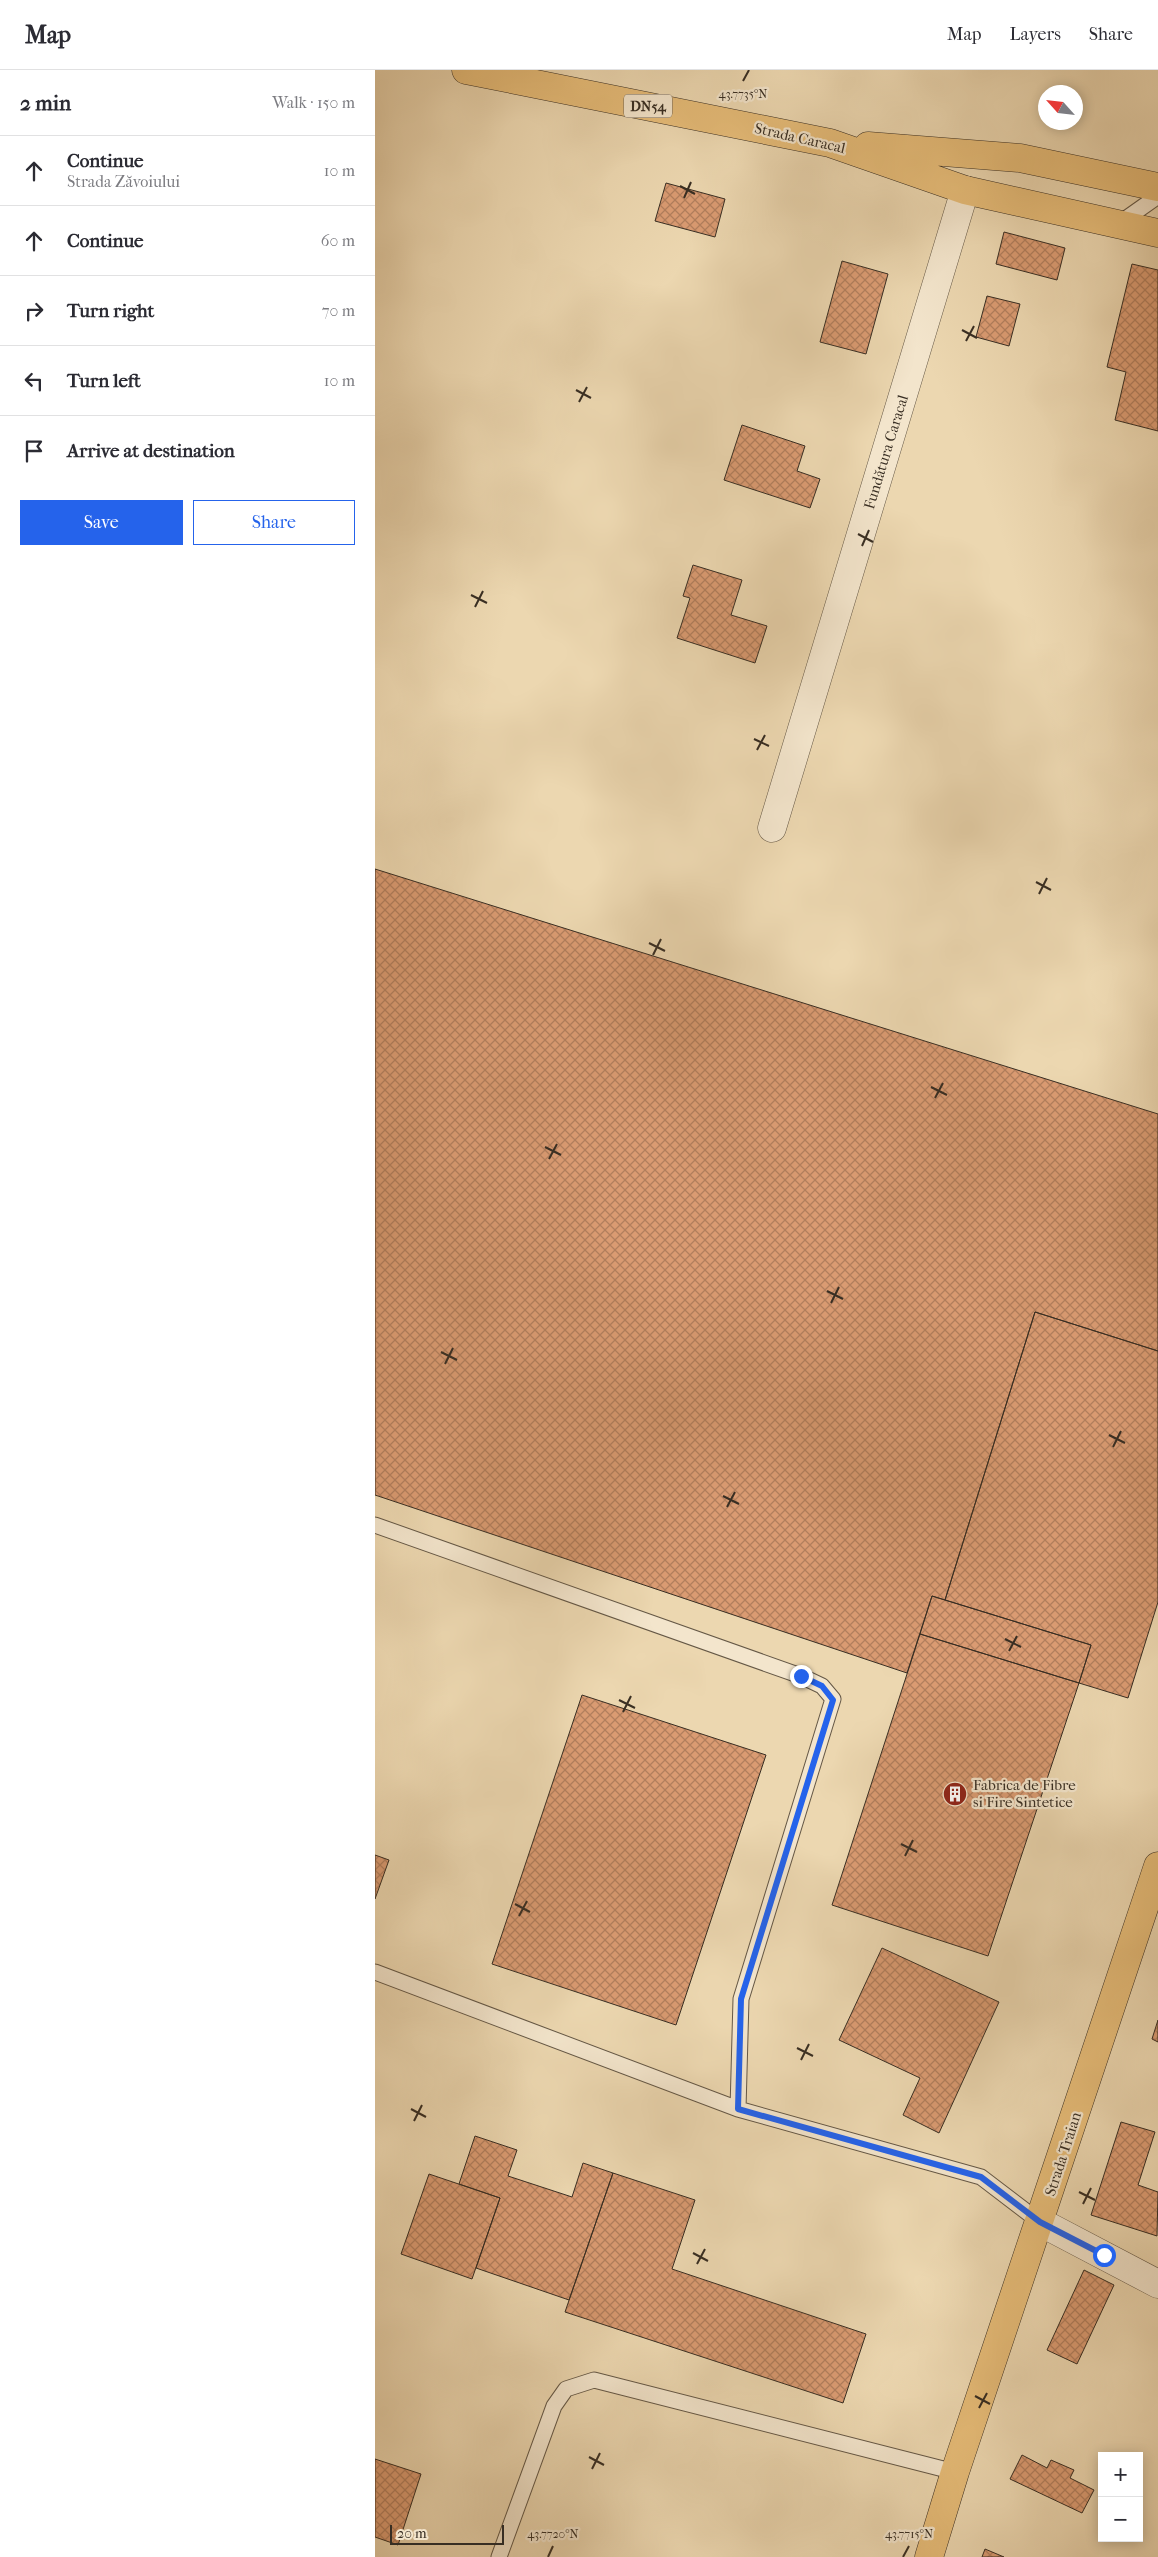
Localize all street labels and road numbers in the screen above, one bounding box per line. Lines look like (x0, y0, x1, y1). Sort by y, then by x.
road number: DN54 (624, 94, 672, 118)
street label: Strada Caracal (753, 119, 847, 157)
street label: Fundătura Caracal (860, 393, 912, 511)
street label: Strada Traian (1041, 2109, 1085, 2198)

